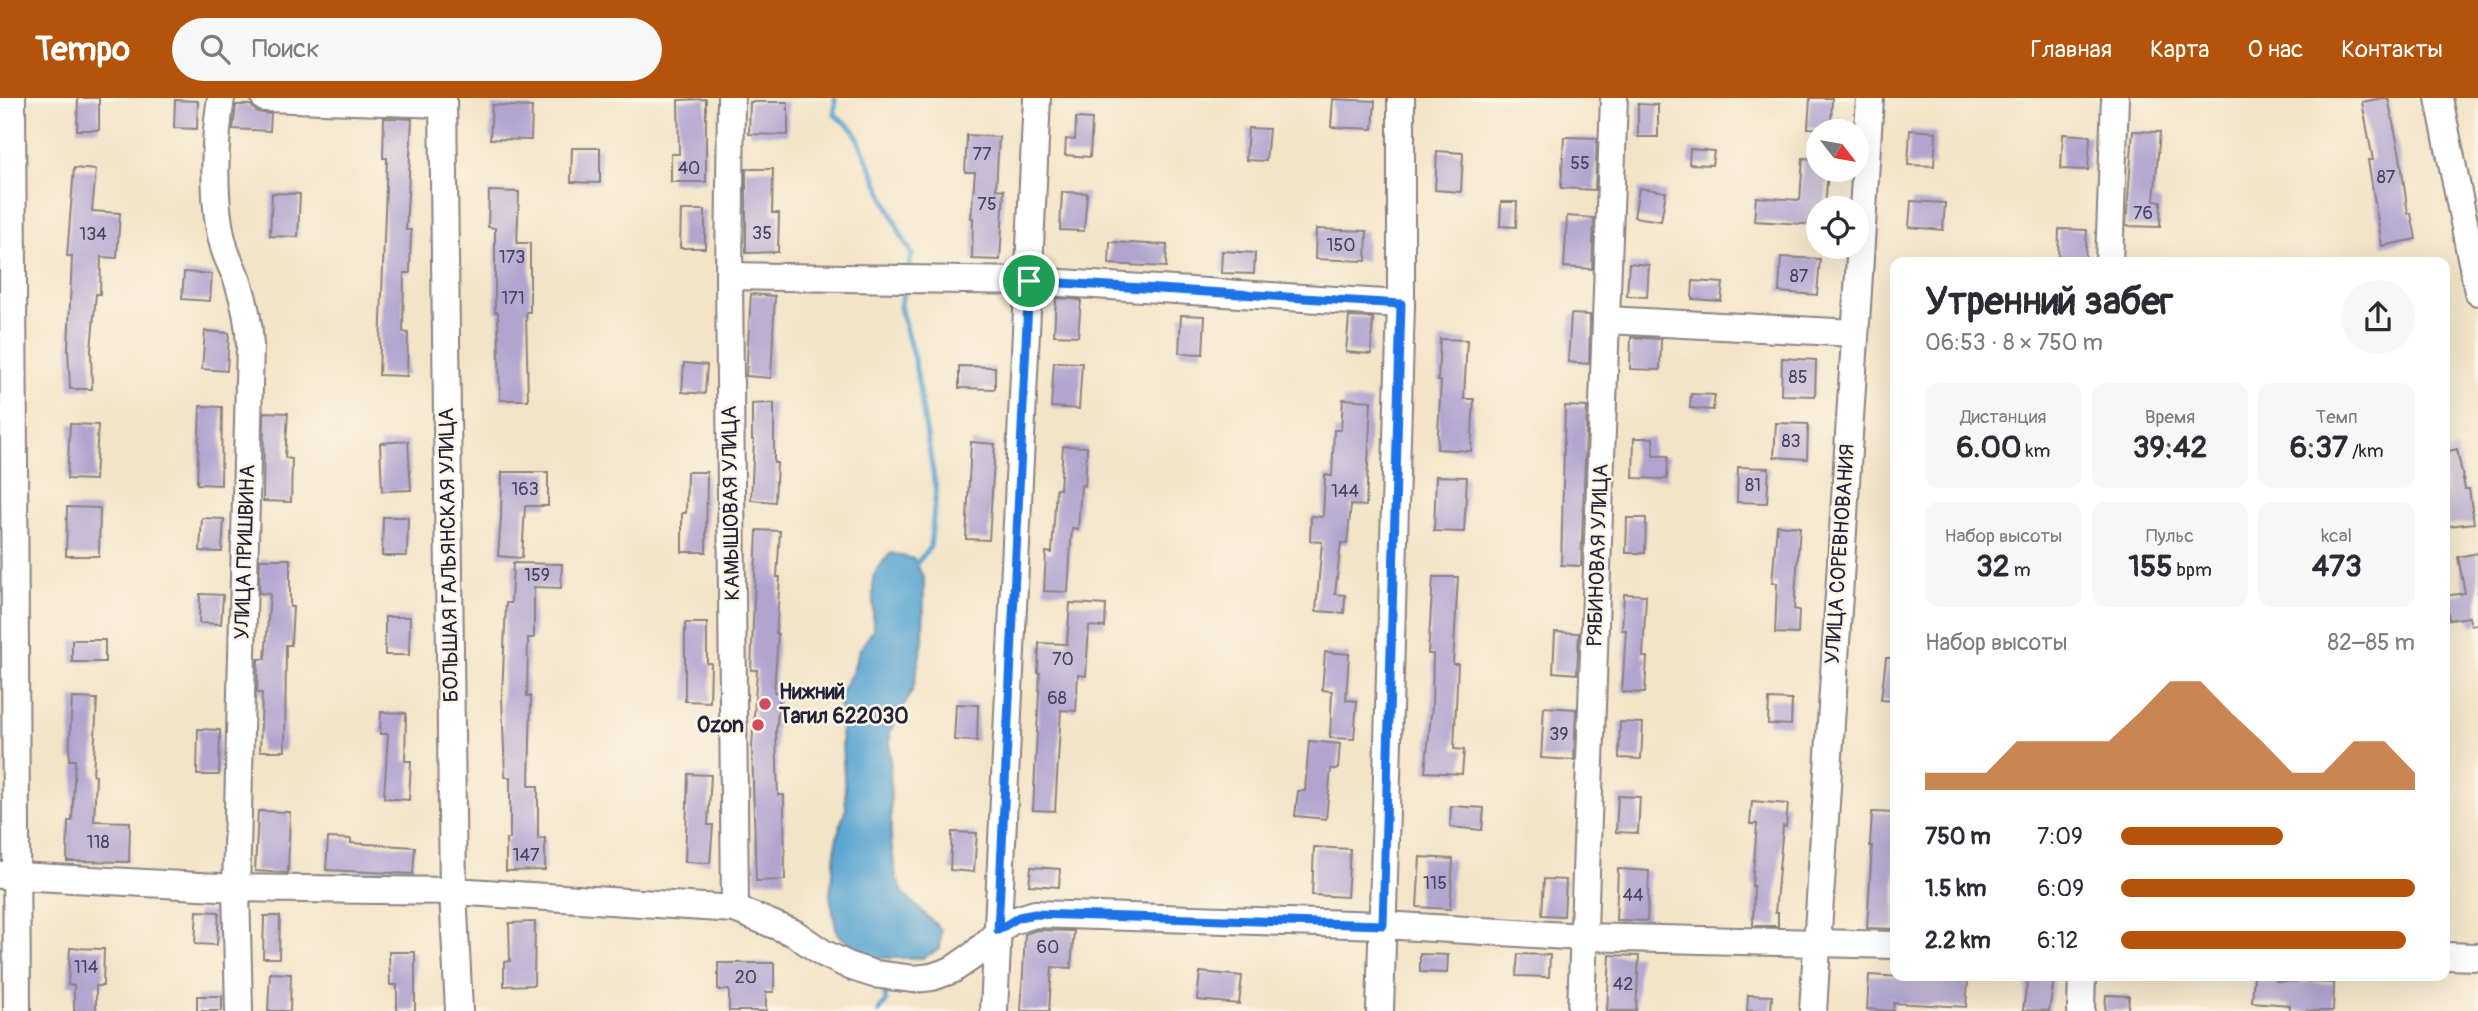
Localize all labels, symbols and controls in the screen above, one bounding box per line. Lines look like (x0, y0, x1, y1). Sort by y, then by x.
search box (172, 18, 662, 81)
text: Tempo (35, 29, 130, 70)
icon: search (196, 30, 234, 68)
text: Поиск (252, 33, 320, 65)
text: Главная (2031, 35, 2112, 64)
text: Карта (2150, 35, 2210, 64)
text: О нас (2248, 35, 2303, 64)
text: Контакты (2341, 35, 2443, 64)
north arrow (1806, 119, 1869, 182)
map controls (1806, 119, 1869, 259)
house number: 77 (972, 143, 992, 166)
house number: 55 (1570, 152, 1590, 175)
house number: 40 (678, 157, 700, 180)
house number: 87 (2377, 166, 2396, 189)
house number: 75 (977, 193, 997, 216)
button: locate (1806, 196, 1869, 259)
house number: 76 (2133, 202, 2153, 225)
house number: 35 (752, 222, 772, 245)
house number: 134 (79, 223, 107, 246)
house number: 150 (1326, 234, 1356, 257)
house number: 173 (499, 246, 525, 269)
pin (999, 251, 1059, 311)
icon: arrive (1010, 262, 1048, 300)
house number: 87 (1790, 265, 1809, 288)
text: Утренний забег (1925, 278, 2173, 326)
button: share (2341, 280, 2415, 354)
house number: 171 (501, 287, 525, 310)
text: 06:53 · 8 × 750 m (1925, 328, 2103, 357)
house number: 85 (1789, 366, 1807, 389)
street label: КАМЫШОВАЯ УЛИЦА (716, 405, 746, 601)
text: Дистанция (1960, 405, 2046, 429)
text: Время (2145, 405, 2195, 429)
text: Темп (2316, 405, 2358, 429)
street label: БОЛЬШАЯ ГАЛЬЯНСКАЯ УЛИЦА (433, 407, 465, 703)
text: 6.00 (1956, 429, 2021, 466)
text: 39:42 (2133, 429, 2207, 466)
text: 6:37 (2290, 429, 2348, 466)
house number: 83 (1781, 430, 1801, 453)
text: km (2021, 439, 2050, 463)
text: /km (2348, 439, 2384, 463)
street label: УЛИЦА СОРЕВНОВАНИЯ (1819, 443, 1861, 665)
street label: РЯБИНОВАЯ УЛИЦА (1581, 463, 1615, 647)
street label: УЛИЦА ПРИШВИНА (228, 464, 262, 640)
house number: 81 (1745, 474, 1761, 497)
house number: 163 (511, 478, 539, 501)
house number: 144 (1331, 480, 1360, 503)
text: Набор высоты (1945, 524, 2062, 548)
text: Пульс (2146, 524, 2194, 548)
text: kcal (2321, 524, 2352, 548)
text: 32 (1976, 548, 2010, 585)
text: 155 (2128, 548, 2172, 585)
text: 473 (2312, 548, 2362, 585)
text: m (2010, 558, 2031, 582)
text: bpm (2172, 558, 2212, 582)
house number: 159 (524, 564, 550, 587)
text: Набор высоты (1925, 628, 2067, 657)
text: 82–85 m (2328, 628, 2415, 657)
house number: 70 (1052, 648, 1074, 671)
place label: Нижний Тагил 622030 (778, 679, 909, 730)
house number: 68 (1047, 687, 1067, 710)
marker: Нижний Тагил 622030 (757, 696, 773, 712)
place label: Ozon (697, 712, 744, 739)
marker: Ozon (750, 717, 766, 733)
house number: 39 (1549, 723, 1569, 746)
text: 750 m (1925, 822, 1991, 851)
text: 7:09 (2037, 822, 2083, 851)
house number: 118 (86, 831, 110, 854)
house number: 147 (513, 844, 540, 867)
house number: 115 (1423, 872, 1447, 895)
text: 1.5 km (1925, 874, 1987, 903)
text: 6:09 (2037, 874, 2084, 903)
house number: 44 (1623, 884, 1644, 907)
text: 2.2 km (1925, 926, 1991, 955)
text: 6:12 (2037, 926, 2078, 955)
house number: 60 (1037, 936, 1059, 959)
house number: 114 (74, 956, 99, 979)
house number: 20 (735, 966, 757, 989)
house number: 42 (1613, 973, 1633, 996)

